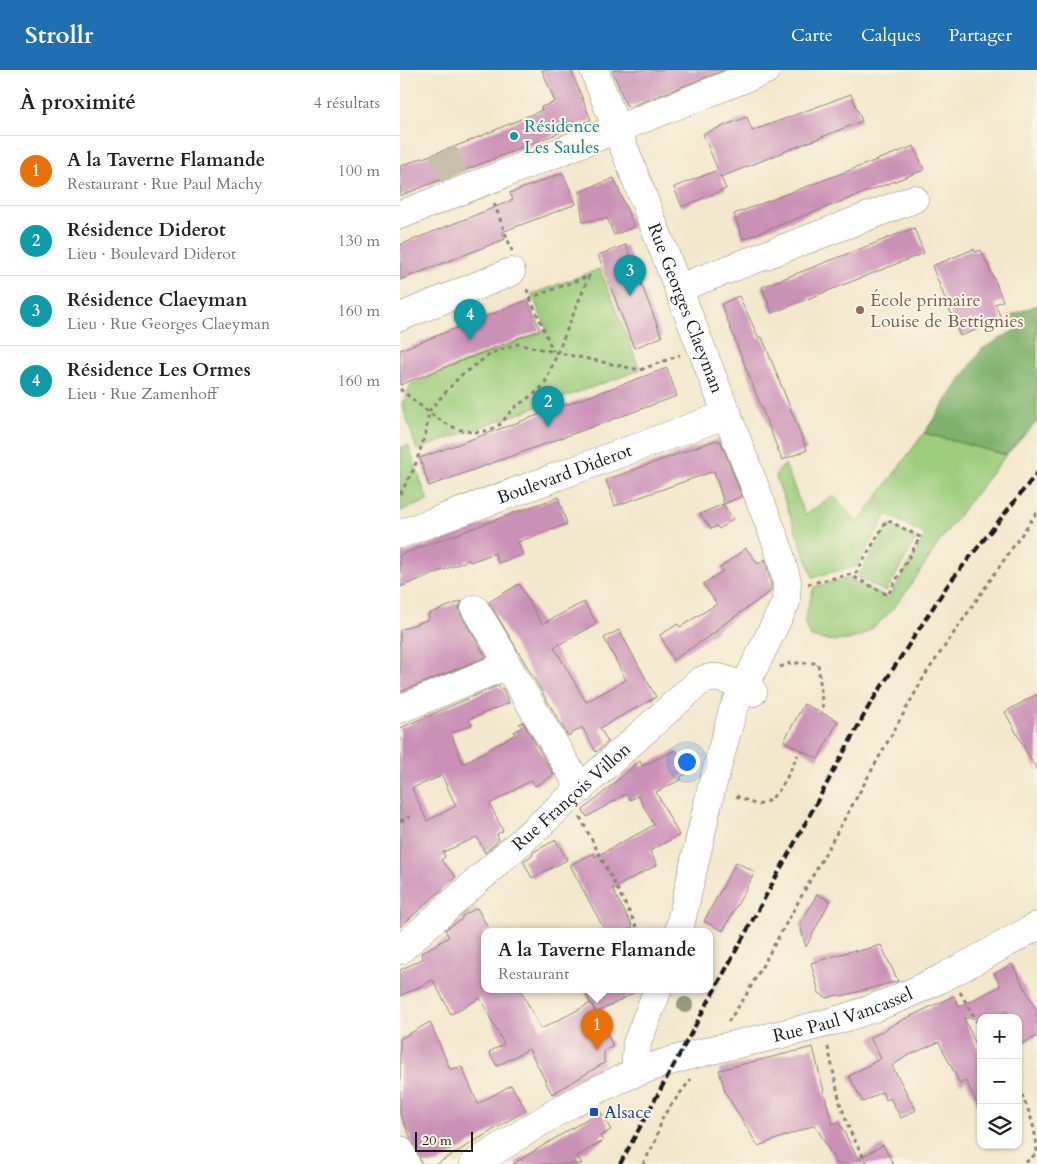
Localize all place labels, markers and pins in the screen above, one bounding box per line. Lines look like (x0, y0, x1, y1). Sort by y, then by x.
place label: Résidence Les Saules (524, 114, 600, 160)
marker: Résidence Les Saules (508, 130, 520, 142)
pin: 3 (614, 255, 646, 296)
place label: École primaire Louise de Bettignies (870, 288, 1024, 334)
pin: 4 (454, 299, 486, 340)
marker: École primaire Louise de Bettignies (854, 304, 866, 316)
pin: 2 (532, 386, 564, 427)
pin: 1 (581, 1009, 613, 1050)
place label: Alsace (604, 1100, 652, 1125)
marker: Alsace (588, 1106, 600, 1118)

